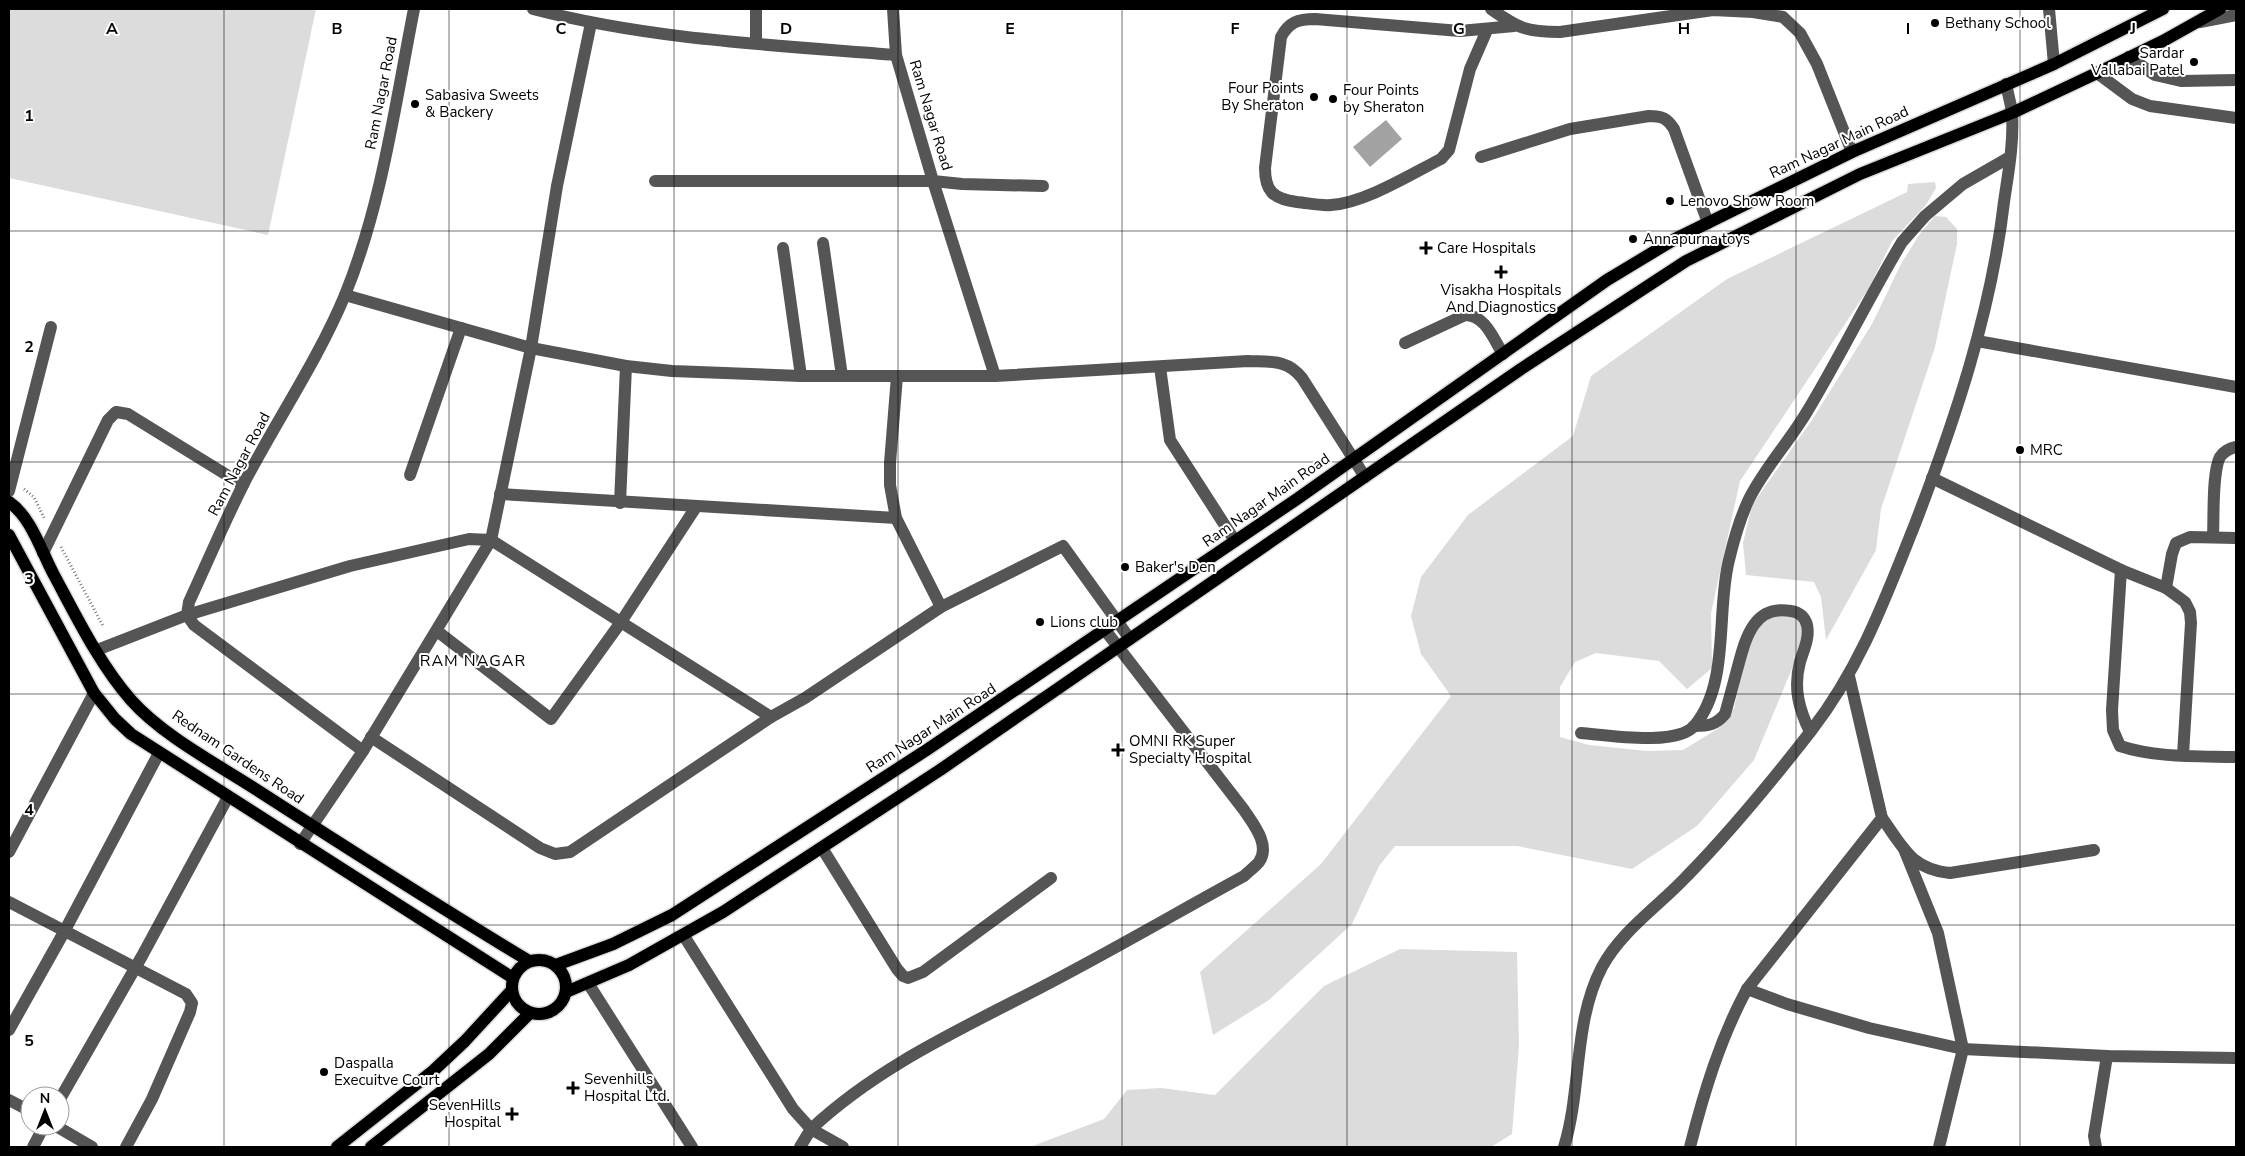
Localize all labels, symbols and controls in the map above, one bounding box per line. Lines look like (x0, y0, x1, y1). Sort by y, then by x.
place label: Bethany School (1945, 13, 2051, 33)
marker: Bethany School (1929, 17, 1941, 29)
text: A (106, 18, 118, 40)
text: B (331, 18, 343, 40)
text: C (556, 18, 567, 40)
text: D (780, 18, 792, 40)
text: E (1005, 18, 1015, 40)
text: F (1231, 18, 1240, 40)
text: G (1453, 18, 1465, 40)
text: H (1678, 18, 1690, 40)
text: I (1906, 18, 1910, 40)
text: J (2129, 18, 2136, 40)
street label: Ram Nagar Road (360, 35, 402, 151)
place label: Sardar Vallabai Patel (2090, 43, 2185, 80)
marker: Sardar Vallabai Patel (2188, 56, 2200, 68)
street label: Ram Nagar Road (905, 57, 957, 173)
place label: Four Points By Sheraton (1221, 78, 1304, 115)
place label: Four Points by Sheraton (1343, 80, 1424, 117)
place label: Sabasiva Sweets & Backery (425, 85, 539, 122)
marker: Four Points By Sheraton (1308, 91, 1320, 103)
marker: Four Points by Sheraton (1327, 93, 1339, 105)
marker: Sabasiva Sweets & Backery (409, 98, 421, 110)
street label: Ram Nagar Main Road (1766, 101, 1912, 183)
text: 1 (24, 105, 34, 127)
place label: Lenovo Show Room (1680, 191, 1814, 211)
marker: Lenovo Show Room (1664, 195, 1676, 207)
place label: Annapurna toys (1643, 229, 1750, 249)
marker: Annapurna toys (1627, 233, 1639, 245)
place label: Care Hospitals (1437, 238, 1536, 258)
marker: Care Hospitals (1419, 241, 1433, 255)
marker: Visakha Hospitals And Diagnostics (1494, 265, 1508, 279)
place label: Visakha Hospitals And Diagnostics (1440, 280, 1561, 317)
text: 2 (24, 336, 34, 358)
street label: Ram Nagar Road (203, 409, 275, 519)
place label: MRC (2030, 440, 2063, 460)
marker: MRC (2014, 444, 2026, 456)
street label: Ram Nagar Main Road (1198, 448, 1334, 552)
place label: Baker's Den (1135, 557, 1216, 577)
marker: Baker's Den (1119, 561, 1131, 573)
text: 3 (24, 568, 34, 590)
place label: Lions club (1050, 612, 1118, 632)
marker: Lions club (1034, 616, 1046, 628)
district label: RAM NAGAR (420, 650, 526, 672)
street label: Ram Nagar Main Road (862, 678, 1000, 778)
street label: Rednam Gardens Road (168, 705, 308, 809)
place label: OMNI RK Super Specialty Hospital (1129, 731, 1252, 768)
marker: OMNI RK Super Specialty Hospital (1111, 743, 1125, 757)
text: 4 (24, 799, 34, 821)
text: 5 (24, 1030, 34, 1052)
place label: Daspalla Execuitve Court (334, 1053, 440, 1090)
marker: Daspalla Execuitve Court (318, 1066, 330, 1078)
place label: Sevenhills Hospital Ltd. (584, 1069, 670, 1106)
marker: Sevenhills Hospital Ltd. (566, 1081, 580, 1095)
north arrow (20, 1086, 70, 1136)
text: N (40, 1089, 50, 1108)
place label: SevenHills Hospital (429, 1095, 502, 1132)
marker: SevenHills Hospital (505, 1107, 519, 1121)

